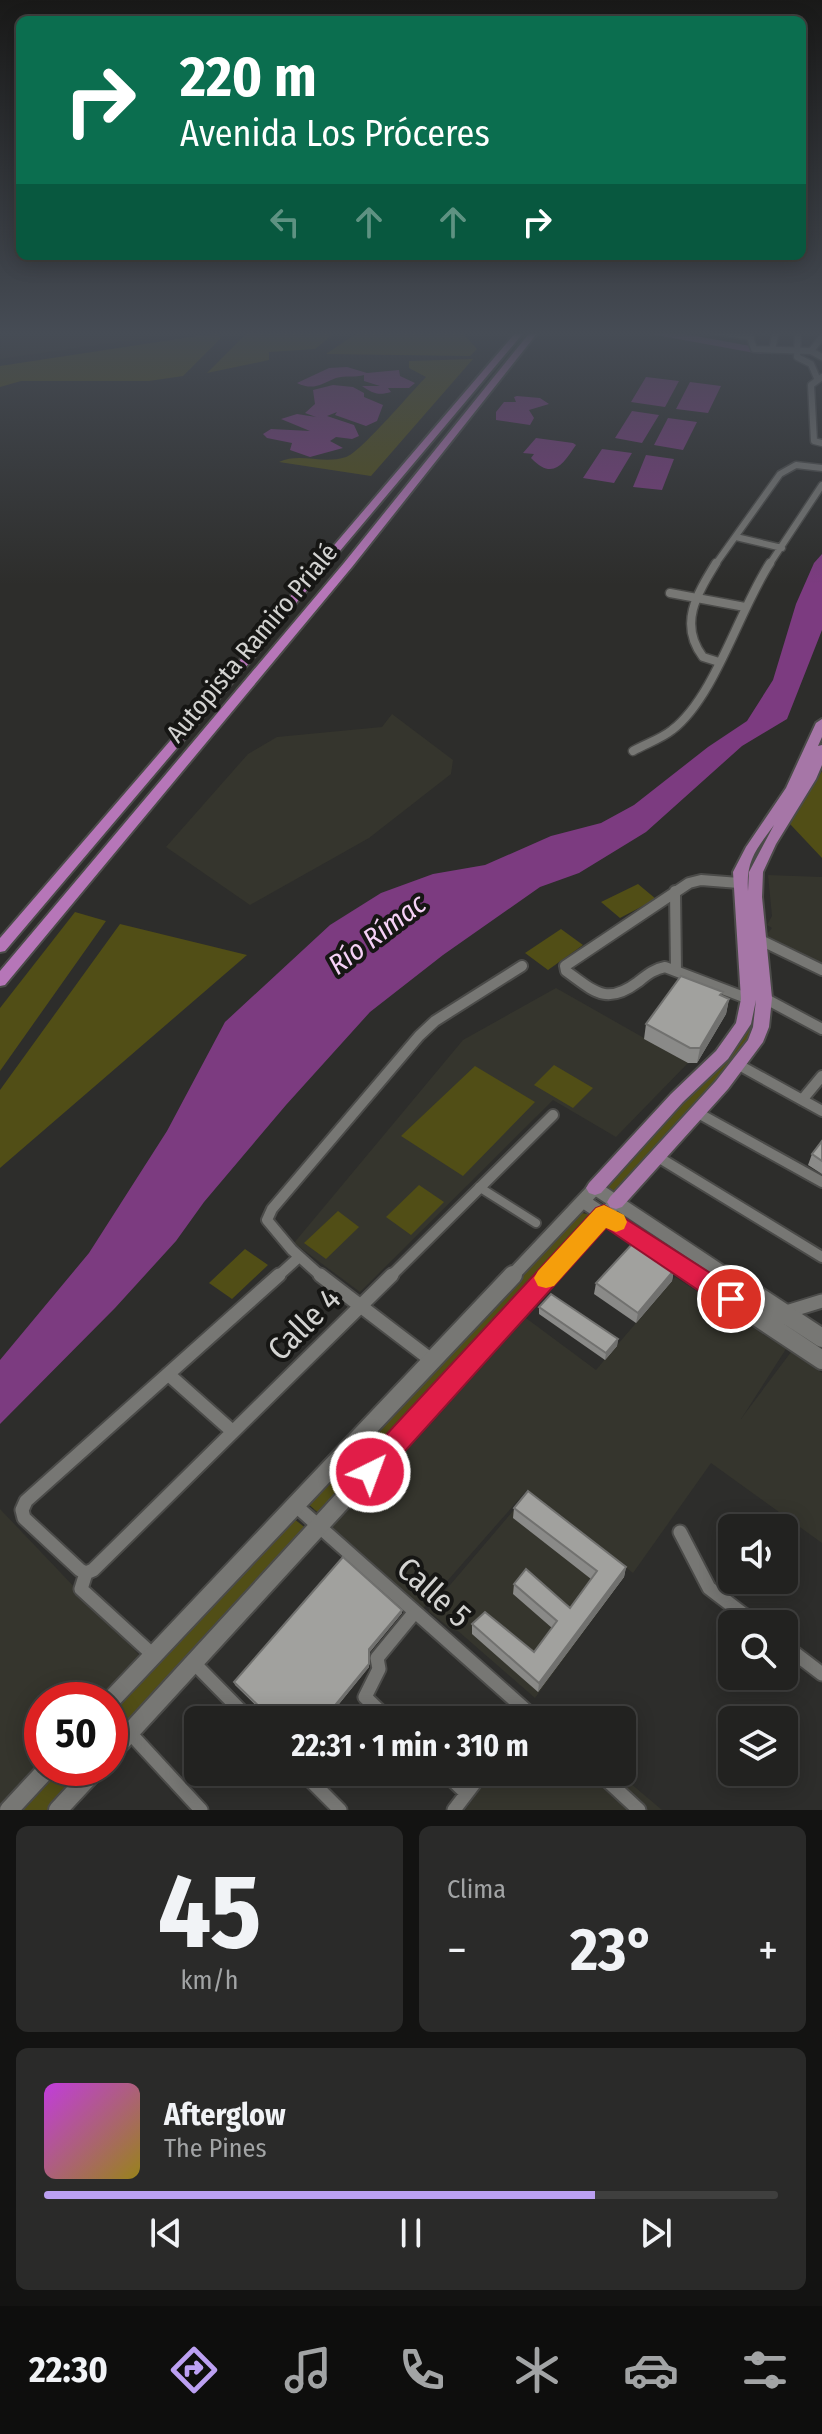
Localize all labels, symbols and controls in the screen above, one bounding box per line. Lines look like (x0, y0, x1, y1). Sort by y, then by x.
text: 220 m (180, 44, 317, 111)
icon: right (48, 48, 152, 152)
text: Avenida Los Próceres (180, 112, 490, 156)
icon: left (263, 200, 307, 244)
icon: ahead (347, 200, 391, 244)
icon: ahead (431, 200, 475, 244)
icon: right (515, 200, 559, 244)
street label: Autopista Ramiro Prialé (160, 537, 344, 749)
water label: Río Rímac (322, 886, 433, 981)
pin (697, 1265, 765, 1333)
icon: arrive (709, 1277, 753, 1321)
street label: Calle 4 (260, 1280, 348, 1368)
position arrow (328, 1430, 412, 1514)
map controls (718, 1514, 798, 1786)
button: sound (718, 1514, 798, 1594)
street label: Calle 5 (389, 1549, 479, 1635)
button: search (718, 1610, 798, 1690)
speed limit sign: 50 (24, 1682, 128, 1786)
button: layers (718, 1706, 798, 1786)
text: 22:31 · 1 min · 310 m (291, 1728, 529, 1764)
text: 45 (158, 1850, 261, 1975)
text: Clima (447, 1874, 506, 1905)
text: 23° (570, 1914, 655, 1986)
text: − (447, 1924, 467, 1977)
text: + (758, 1924, 778, 1977)
text: km/h (181, 1965, 238, 1996)
text: Afterglow (164, 2097, 286, 2133)
text: The Pines (164, 2133, 267, 2164)
icon: previous (144, 2211, 188, 2255)
icon: pause (389, 2211, 433, 2255)
icon: next (634, 2211, 678, 2255)
icon: directions (166, 2342, 222, 2398)
icon: music (280, 2342, 336, 2398)
icon: phone (394, 2342, 450, 2398)
icon: climate (509, 2342, 565, 2398)
icon: car (623, 2342, 679, 2398)
icon: filters (737, 2342, 793, 2398)
text: 22:30 (29, 2348, 108, 2392)

